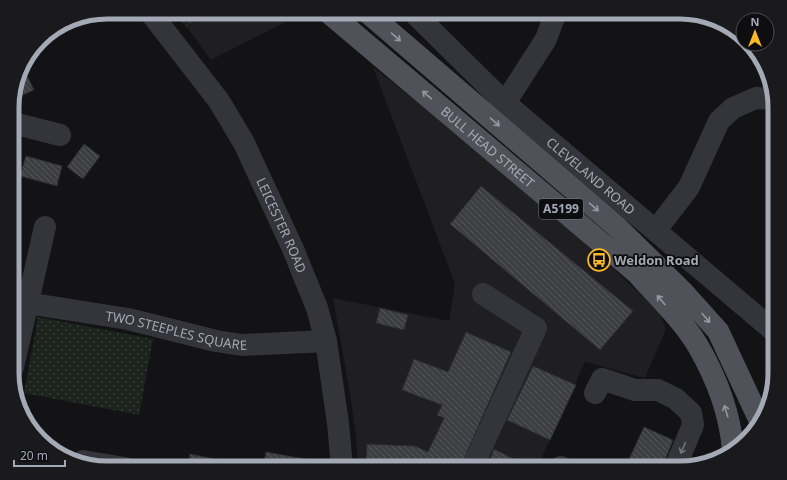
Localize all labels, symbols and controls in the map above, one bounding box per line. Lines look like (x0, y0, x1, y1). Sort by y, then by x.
north arrow (735, 12, 775, 52)
text: N (751, 14, 759, 29)
one-way arrow (391, 33, 402, 42)
one-way arrow (421, 90, 432, 99)
street label: BULL HEAD STREET (437, 102, 539, 192)
one-way arrow (490, 118, 500, 127)
street label: CLEVELAND ROAD (543, 133, 639, 219)
street label: LEICESTER ROAD (252, 175, 311, 276)
road number: A5199 (539, 199, 583, 219)
one-way arrow (588, 202, 599, 211)
bus stop icon: Weldon Road (586, 247, 612, 273)
place label: Weldon Road (614, 251, 699, 269)
one-way arrow (657, 296, 666, 306)
street label: TWO STEEPLES SQUARE (104, 307, 247, 354)
one-way arrow (701, 312, 710, 323)
one-way arrow (722, 405, 729, 418)
one-way arrow (679, 441, 686, 453)
scale bar (14, 442, 65, 468)
text: 20 m (20, 447, 48, 464)

